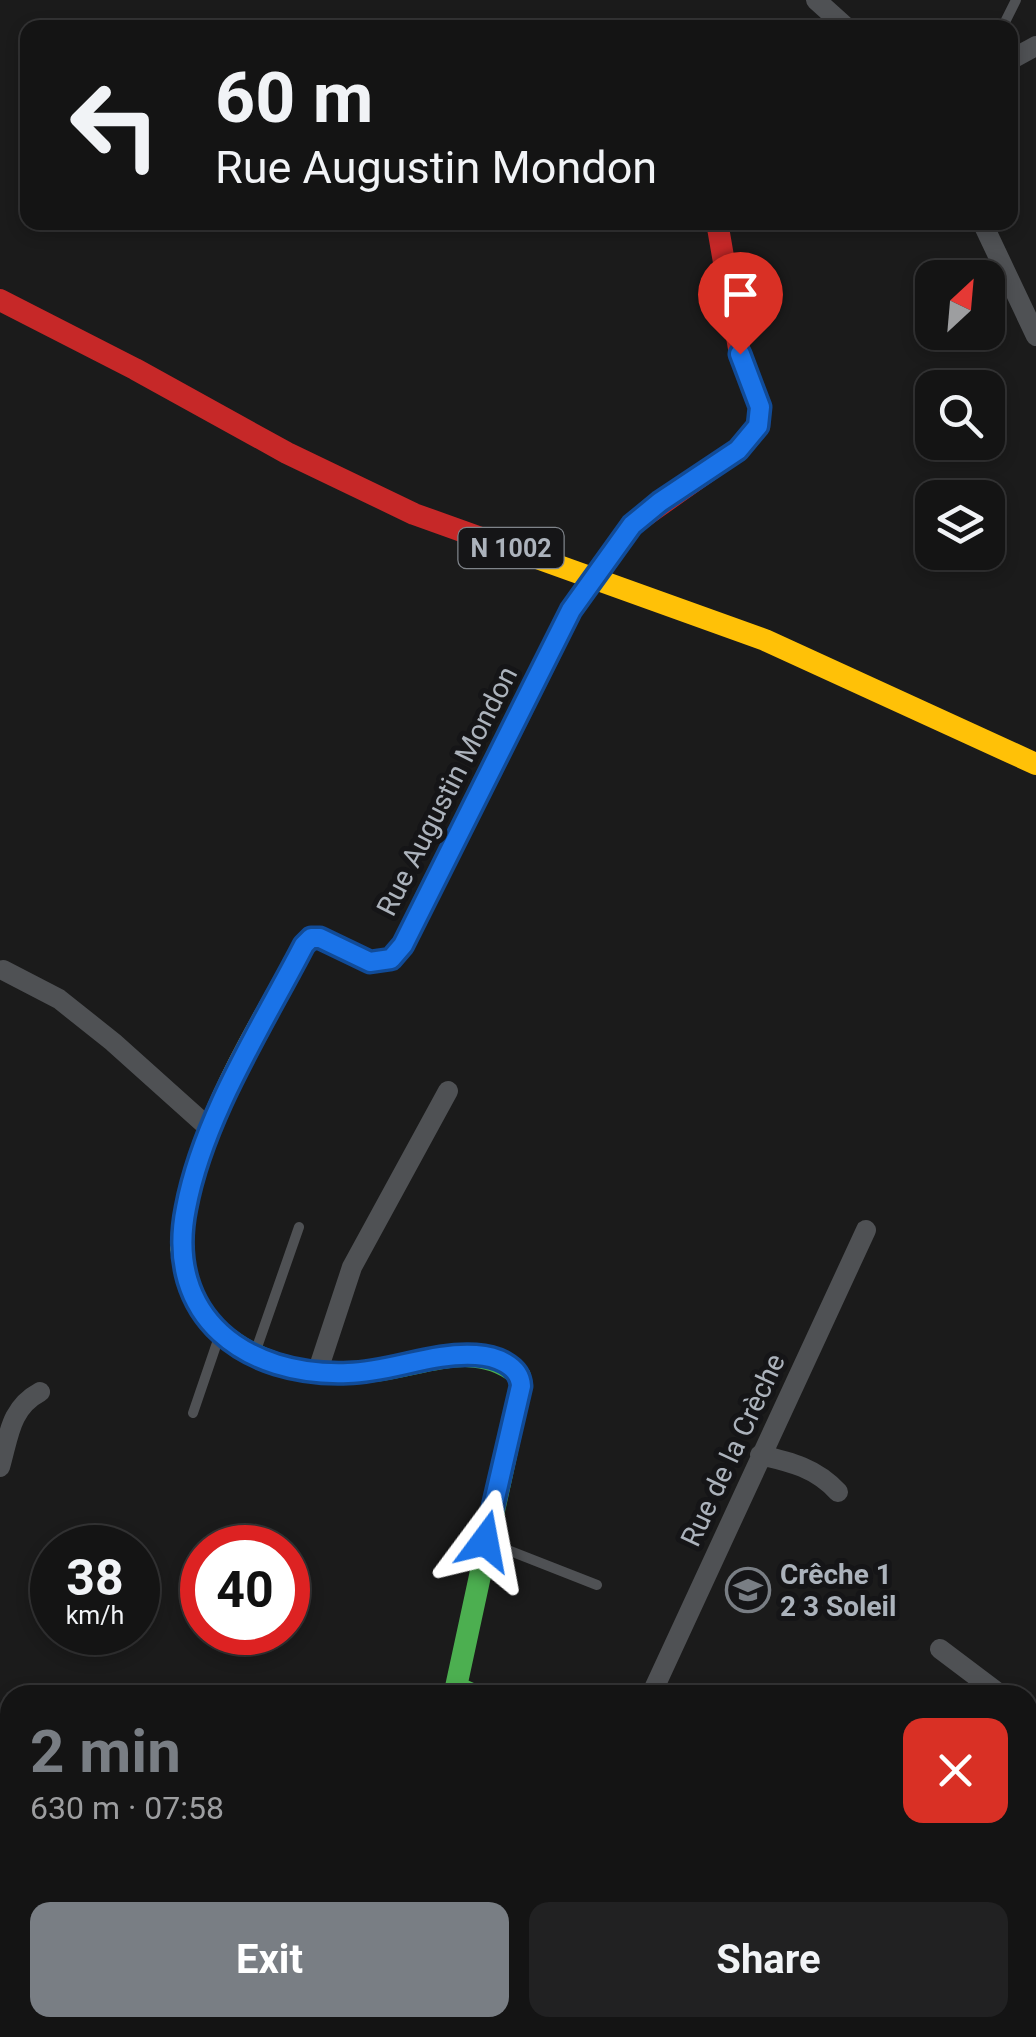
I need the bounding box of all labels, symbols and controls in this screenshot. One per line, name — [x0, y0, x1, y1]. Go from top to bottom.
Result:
text: 60 m — [215, 57, 373, 139]
icon: left — [50, 60, 180, 190]
text: Rue Augustin Mondon — [215, 141, 657, 194]
pin — [698, 252, 783, 355]
north arrow — [915, 260, 1005, 350]
map controls — [915, 260, 1005, 570]
icon: arrive — [713, 267, 768, 322]
button: search — [915, 370, 1005, 460]
button: layers — [915, 480, 1005, 570]
road number: N 1002 — [458, 528, 564, 568]
street label: Rue Augustin Mondon — [370, 661, 524, 921]
street label: Rue de la Crèche — [674, 1349, 792, 1551]
position arrow — [433, 1489, 537, 1593]
speed limit sign: 40 — [180, 1525, 310, 1655]
text: 38 — [66, 1549, 124, 1607]
place label: Crêche 1 2 3 Soleil — [780, 1558, 896, 1623]
school or university icon: Crêche 1 2 3 Soleil — [725, 1567, 771, 1613]
text: km/h — [66, 1601, 124, 1630]
text: 2 min — [30, 1716, 181, 1787]
button: close — [903, 1718, 1008, 1823]
text: 630 m · 07:58 — [30, 1789, 224, 1827]
button: Exit — [30, 1902, 509, 2017]
button: Share — [529, 1902, 1008, 2017]

